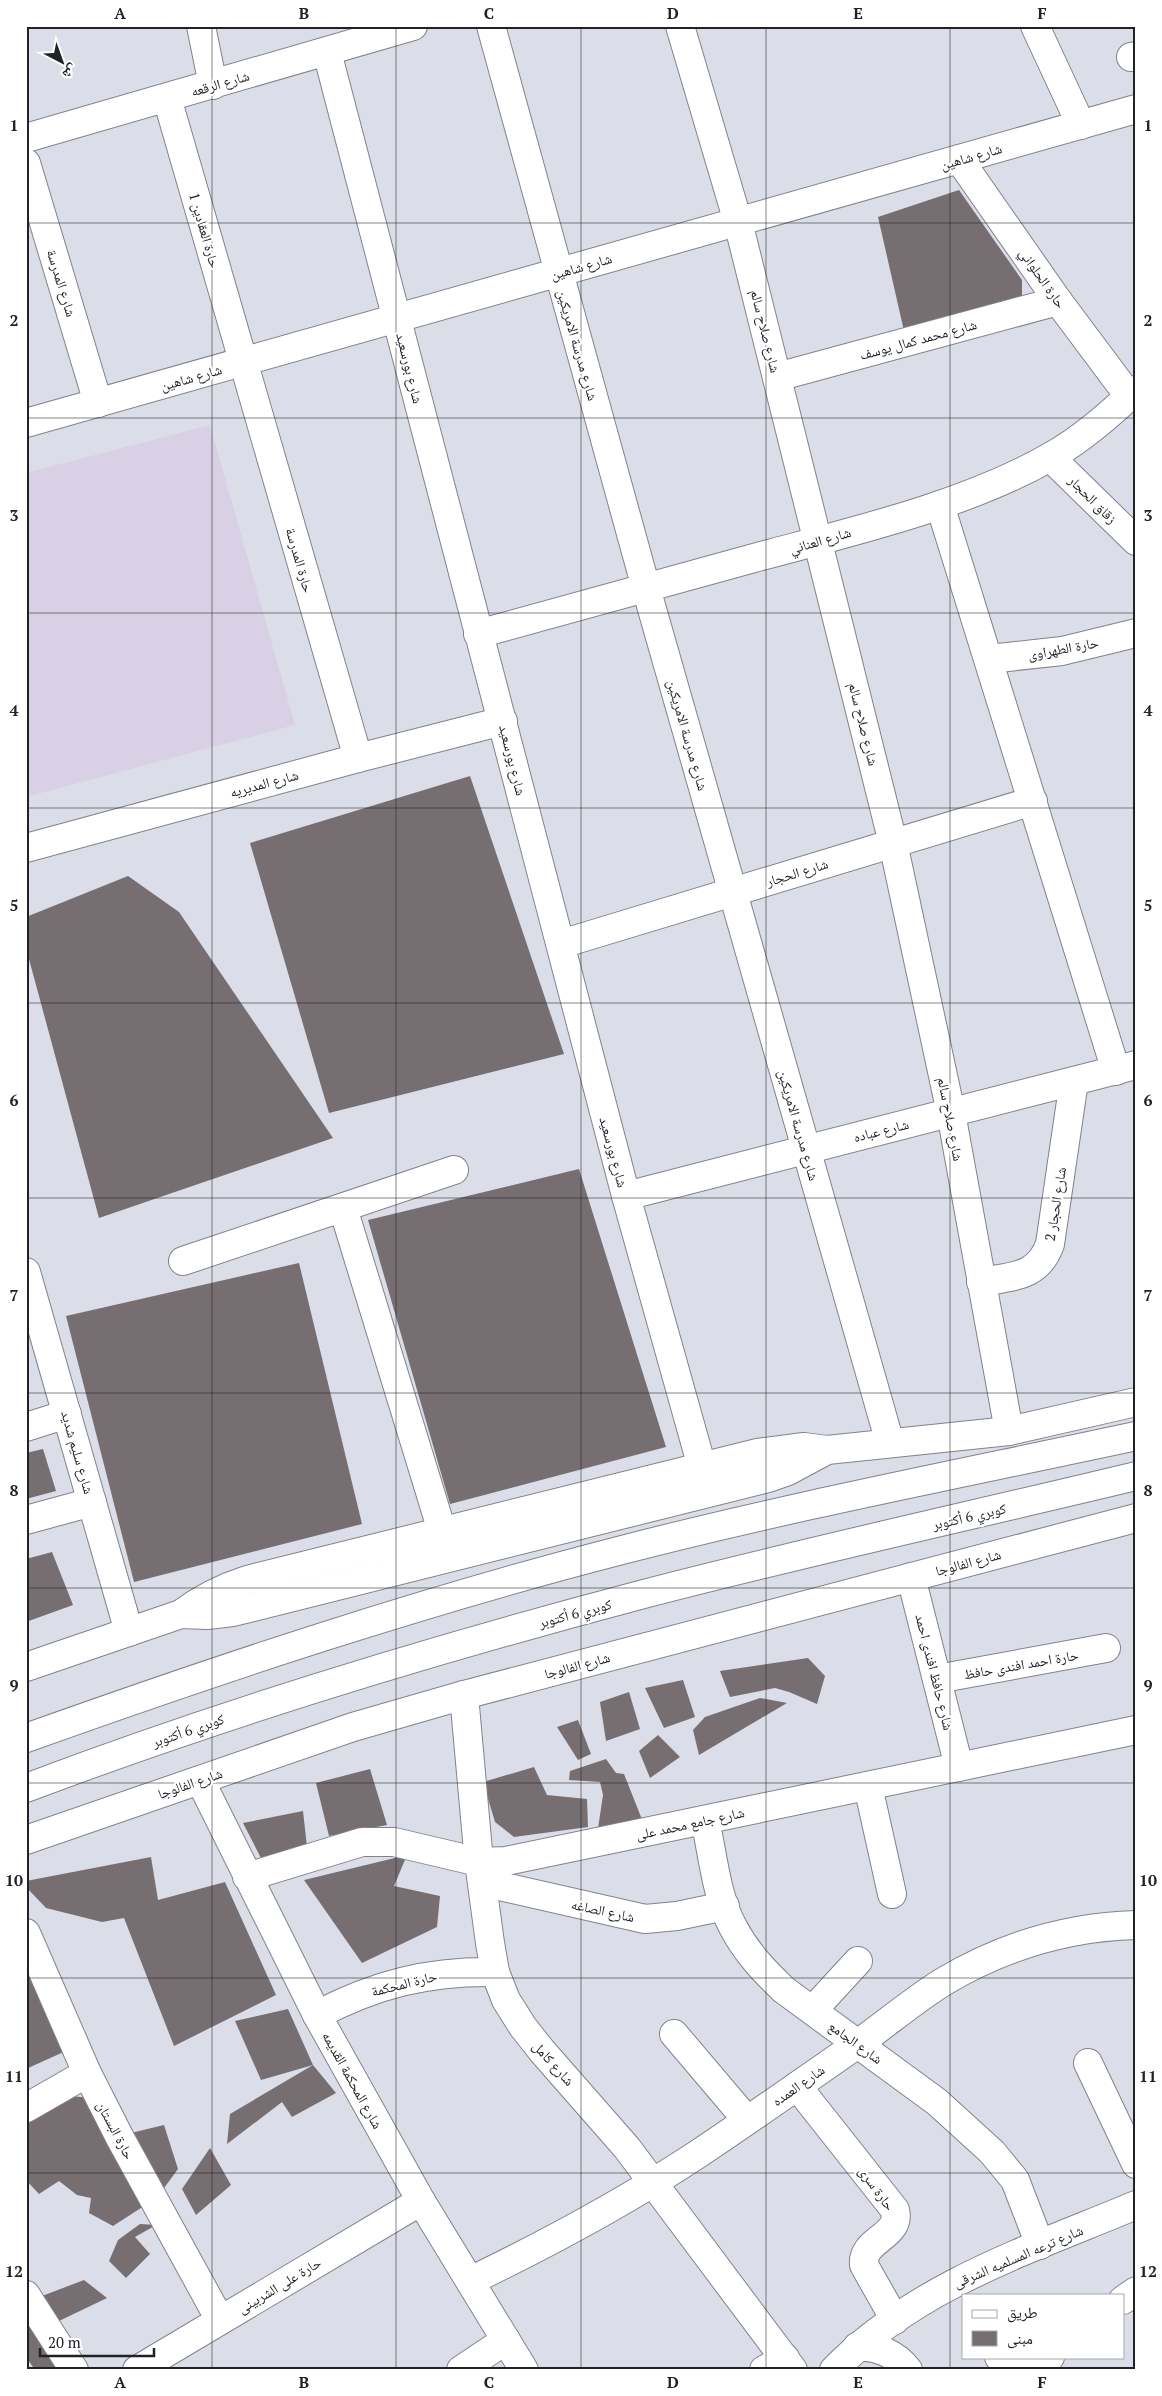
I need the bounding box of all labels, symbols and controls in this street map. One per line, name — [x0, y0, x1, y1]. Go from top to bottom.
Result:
text: A — [114, 2, 126, 24]
text: B — [299, 2, 309, 24]
text: C — [484, 2, 494, 24]
text: D — [667, 2, 679, 24]
text: E — [853, 2, 863, 24]
text: F — [1037, 2, 1047, 24]
north arrow — [38, 38, 88, 88]
text: ش — [59, 60, 83, 84]
street label: شارع الرقعه — [189, 66, 252, 101]
text: 1 — [9, 114, 19, 136]
text: 1 — [1143, 114, 1153, 136]
street label: شارع شاهين — [938, 138, 1004, 175]
street label: حارة العقادين 1 — [185, 190, 225, 270]
street label: حارة الحلواني — [1013, 244, 1071, 313]
street label: شارع المدرسة — [42, 247, 81, 319]
street label: شارع شاهين — [548, 248, 614, 285]
street label: شارع مدرسة الامريكين — [552, 287, 603, 403]
street label: شارع صلاح سالم — [746, 287, 785, 375]
text: 2 — [9, 309, 19, 331]
text: 2 — [1143, 309, 1153, 331]
street label: شارع محمد كمال يوسف — [857, 314, 979, 365]
street label: شارع بورسعيد — [391, 331, 428, 406]
street label: شارع شاهين — [158, 359, 224, 396]
street label: زقاق الحجار — [1064, 470, 1121, 527]
text: 3 — [9, 504, 19, 526]
text: 3 — [1143, 504, 1153, 526]
street label: شارع العناني — [787, 522, 854, 560]
street label: حارة المدرسة — [282, 525, 318, 595]
street label: حارة الطهراوى — [1026, 632, 1100, 664]
street label: شارع مدرسة الامريكين — [662, 677, 713, 793]
street label: شارع صلاح سالم — [844, 680, 883, 768]
text: 4 — [9, 699, 19, 721]
text: 4 — [1143, 699, 1153, 721]
street label: شارع بورسعيد — [494, 723, 531, 798]
street label: شارع المديريه — [228, 765, 301, 802]
street label: شارع الحجار — [763, 854, 831, 892]
text: 5 — [9, 894, 19, 916]
text: 5 — [1143, 894, 1153, 916]
street label: شارع مدرسة الامريكين — [773, 1067, 824, 1183]
street label: شارع صلاح سالم — [933, 1075, 968, 1163]
text: 6 — [9, 1089, 19, 1111]
text: 6 — [1143, 1089, 1153, 1111]
street label: شارع عباده — [851, 1114, 911, 1147]
street label: شارع بورسعيد — [594, 1115, 633, 1190]
street label: شارع الحجار 2 — [1040, 1166, 1071, 1243]
text: 7 — [9, 1284, 19, 1306]
text: 7 — [1143, 1284, 1153, 1306]
street label: شارع سليم شديد — [56, 1408, 99, 1496]
text: 8 — [9, 1479, 19, 1501]
text: 8 — [1143, 1479, 1153, 1501]
street label: كوبري 6 أكتوبر — [929, 1498, 1008, 1536]
street label: شارع الفالوجا — [933, 1544, 1003, 1581]
street label: كوبري 6 أكتوبر — [535, 1594, 615, 1635]
street label: شارع حافظ افندى احمد — [910, 1612, 959, 1732]
street label: حارة احمد افندى حافظ — [962, 1645, 1080, 1683]
street label: شارع الفالوجا — [542, 1647, 612, 1684]
text: 9 — [9, 1674, 19, 1696]
text: 9 — [1143, 1674, 1153, 1696]
street label: كوبري 6 أكتوبر — [148, 1709, 228, 1754]
street label: شارع الفالوجا — [155, 1763, 225, 1804]
street label: شارع جامع محمد على — [634, 1802, 746, 1845]
text: 10 — [5, 1869, 23, 1891]
text: 10 — [1139, 1869, 1157, 1891]
street label: شارع الصاغه — [569, 1894, 636, 1927]
street label: حارة المحكمة — [369, 1966, 439, 2000]
street label: شارع الجامع — [825, 2016, 887, 2069]
street label: شارع المحكمة القديمه — [317, 2028, 388, 2133]
street label: شارع كامل — [528, 2037, 579, 2090]
street label: شارع العمده — [768, 2060, 829, 2111]
text: 11 — [5, 2065, 23, 2087]
text: 11 — [1139, 2065, 1157, 2087]
street label: حارة البستان — [93, 2098, 139, 2163]
street label: حارة سرى — [854, 2162, 900, 2214]
street label: شارع ترعه المسلميه الشرقى — [950, 2220, 1086, 2293]
street label: حارة على الشربينى — [234, 2253, 324, 2317]
text: 12 — [5, 2260, 23, 2282]
text: 12 — [1139, 2260, 1157, 2282]
legend — [962, 2294, 1124, 2358]
text: طريق — [1007, 2302, 1038, 2323]
scale bar — [40, 2326, 154, 2358]
text: مبنى — [1007, 2328, 1033, 2349]
text: 20 m — [48, 2332, 81, 2352]
text: A — [114, 2371, 126, 2393]
text: B — [299, 2371, 309, 2393]
text: C — [484, 2371, 494, 2393]
text: D — [667, 2371, 679, 2393]
text: E — [853, 2371, 863, 2393]
text: F — [1037, 2371, 1047, 2393]

